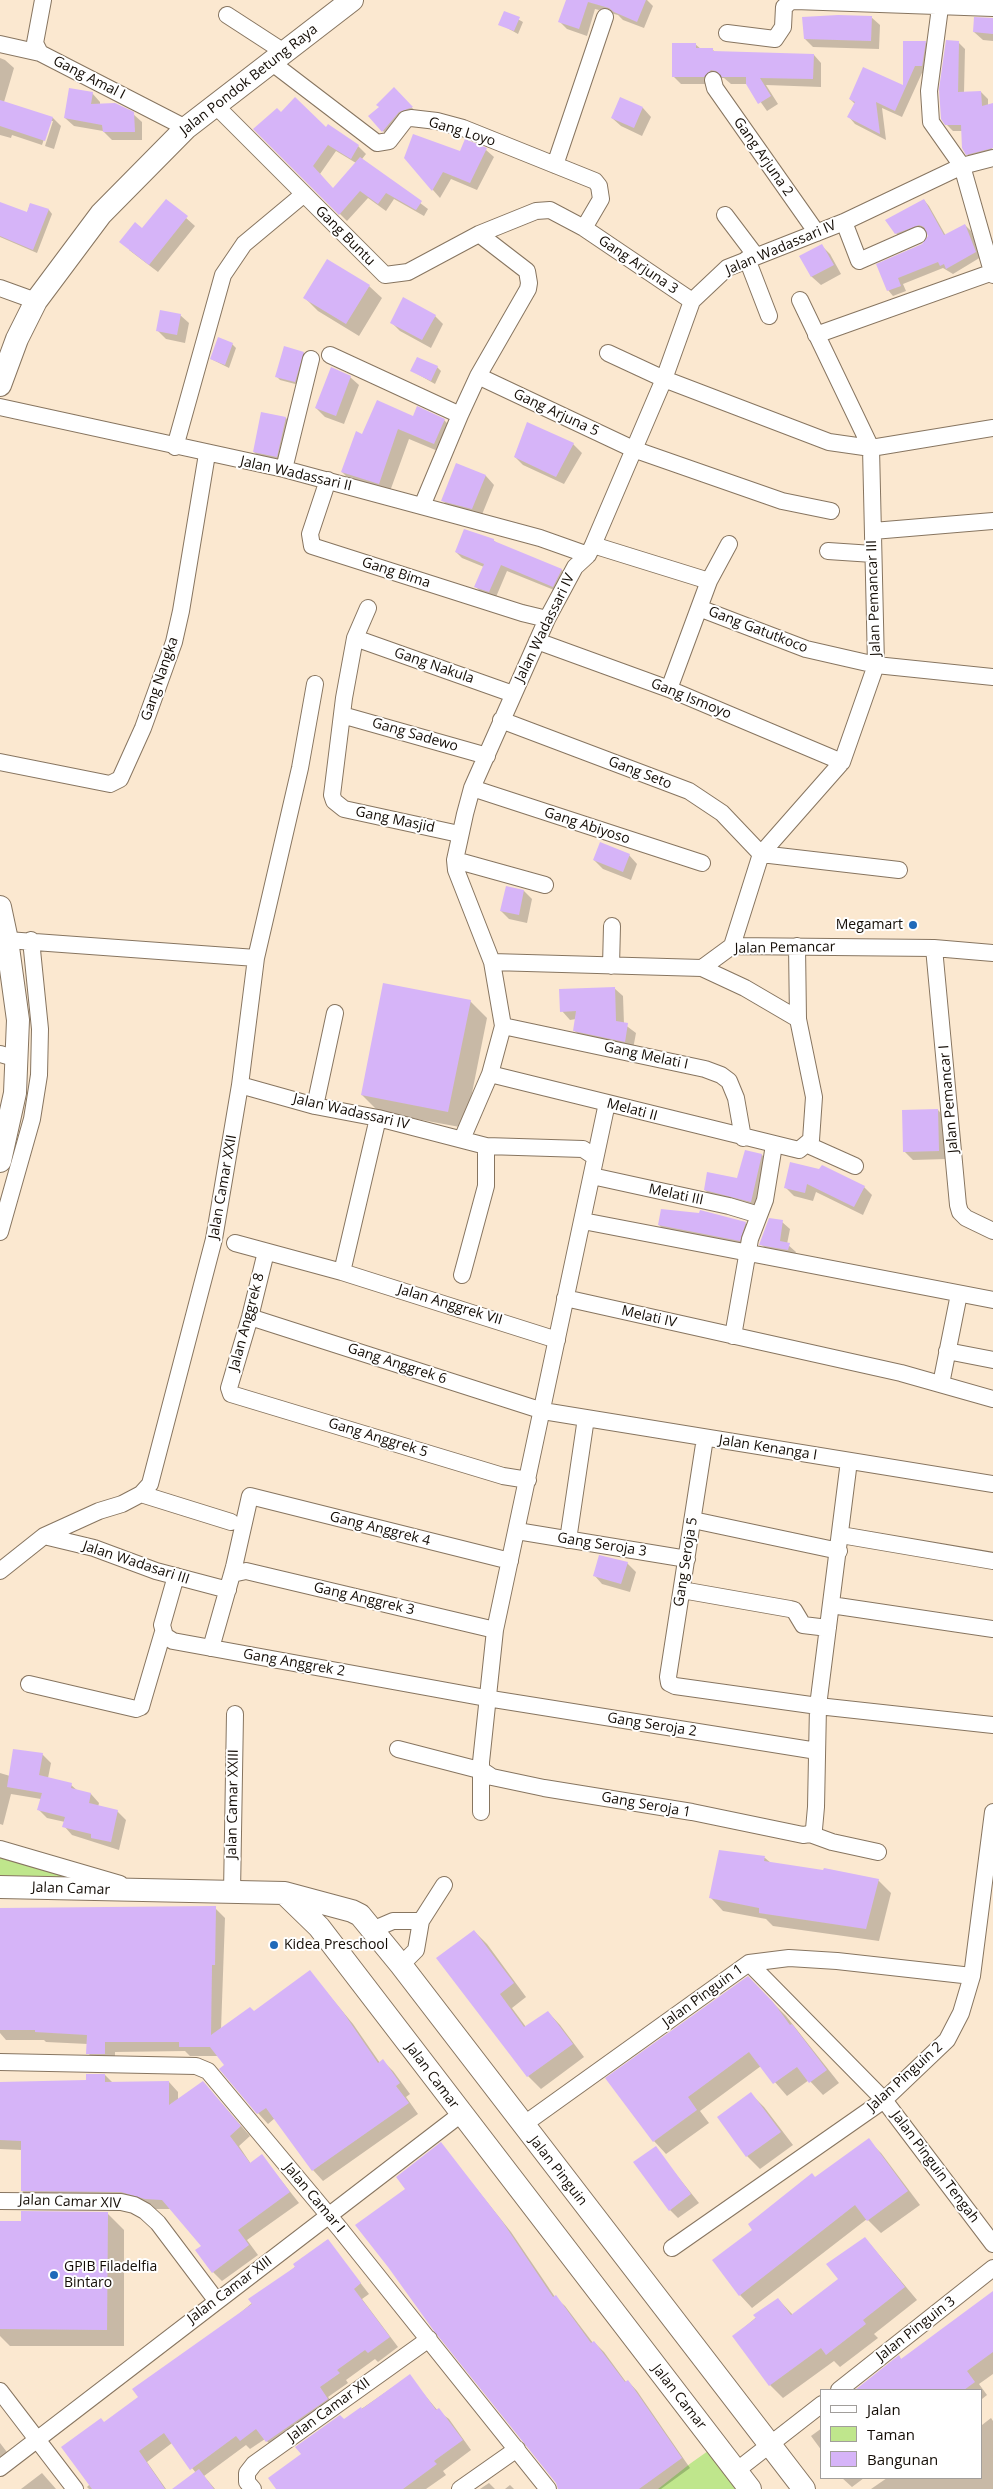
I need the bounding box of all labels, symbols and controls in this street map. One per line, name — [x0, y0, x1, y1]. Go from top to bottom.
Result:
street label: Jalan Pondok Betung Raya — [177, 21, 321, 139]
street label: Gang Amal I — [50, 53, 128, 103]
street label: Gang Loyo — [427, 114, 497, 150]
street label: Gang Arjuna 2 — [730, 114, 796, 200]
street label: Gang Buntu — [312, 203, 378, 269]
street label: Jalan Wadassari IV — [723, 217, 839, 279]
street label: Gang Arjuna 3 — [595, 232, 681, 298]
street label: Gang Arjuna 5 — [511, 386, 601, 440]
street label: Jalan Wadassari II — [239, 453, 353, 495]
street label: Jalan Pemancar III — [864, 540, 884, 656]
street label: Gang Bima — [360, 554, 432, 592]
street label: Jalan Wadassari IV — [511, 571, 579, 685]
street label: Gang Gatutkoco — [706, 603, 810, 657]
street label: Gang Nangka — [138, 635, 182, 723]
street label: Gang Nakula — [392, 644, 476, 688]
street label: Gang Ismoyo — [648, 675, 734, 723]
street label: Gang Sadewo — [370, 715, 460, 755]
street label: Gang Seto — [606, 753, 674, 793]
street label: Gang Masjid — [354, 803, 436, 837]
street label: Gang Abiyoso — [542, 804, 632, 848]
place label: Megamart — [836, 917, 903, 933]
marker: Megamart — [907, 919, 919, 931]
street label: Jalan Pemancar — [734, 939, 836, 957]
street label: Gang Melati I — [602, 1039, 690, 1073]
street label: Jalan Pemancar I — [936, 1044, 962, 1154]
street label: Jalan Wadassari IV — [291, 1090, 411, 1134]
street label: Melati II — [605, 1095, 659, 1125]
street label: Jalan Camar XXII — [206, 1133, 240, 1241]
street label: Melati III — [647, 1181, 705, 1209]
street label: Jalan Anggrek 8 — [226, 1271, 268, 1373]
street label: Jalan Anggrek VII — [396, 1281, 504, 1329]
street label: Melati IV — [620, 1302, 678, 1332]
street label: Gang Anggrek 6 — [345, 1340, 449, 1388]
street label: Gang Anggrek 5 — [326, 1415, 430, 1461]
street label: Jalan Kenanga I — [718, 1432, 818, 1464]
street label: Gang Anggrek 4 — [328, 1508, 432, 1550]
street label: Gang Seroja 5 — [671, 1516, 701, 1608]
street label: Gang Seroja 3 — [556, 1530, 648, 1560]
street label: Jalan Wadasari III — [81, 1538, 191, 1588]
street label: Gang Anggrek 3 — [312, 1579, 416, 1619]
street label: Gang Anggrek 2 — [242, 1646, 346, 1680]
street label: Gang Seroja 2 — [606, 1710, 698, 1740]
street label: Jalan Camar XXIII — [224, 1749, 242, 1859]
street label: Gang Seroja 1 — [600, 1789, 692, 1821]
street label: Jalan Camar — [32, 1879, 110, 1899]
place label: Kidea Preschool — [284, 1937, 388, 1953]
marker: Kidea Preschool — [268, 1939, 280, 1951]
street label: Jalan Pinguin 1 — [659, 1961, 747, 2031]
street label: Jalan Pinguin 2 — [864, 2039, 946, 2115]
street label: Jalan Camar — [402, 2040, 462, 2112]
street label: Jalan Pinguin Tengah — [887, 2108, 983, 2226]
street label: Jalan Pinguin — [526, 2133, 590, 2209]
street label: Jalan Camar I — [280, 2160, 348, 2236]
street label: Jalan Camar XIV — [19, 2192, 121, 2212]
street label: Jalan Camar XIII — [184, 2253, 276, 2327]
place label: GPIB Filadelfia Bintaro — [64, 2259, 157, 2292]
marker: GPIB Filadelfia Bintaro — [48, 2269, 60, 2281]
street label: Jalan Pinguin 3 — [873, 2293, 959, 2365]
street label: Jalan Camar — [648, 2361, 710, 2433]
street label: Jalan Camar XII — [285, 2374, 373, 2446]
legend — [820, 2389, 983, 2479]
text: Jalan — [867, 2399, 901, 2419]
text: Taman — [867, 2424, 915, 2444]
text: Bangunan — [867, 2449, 938, 2469]

